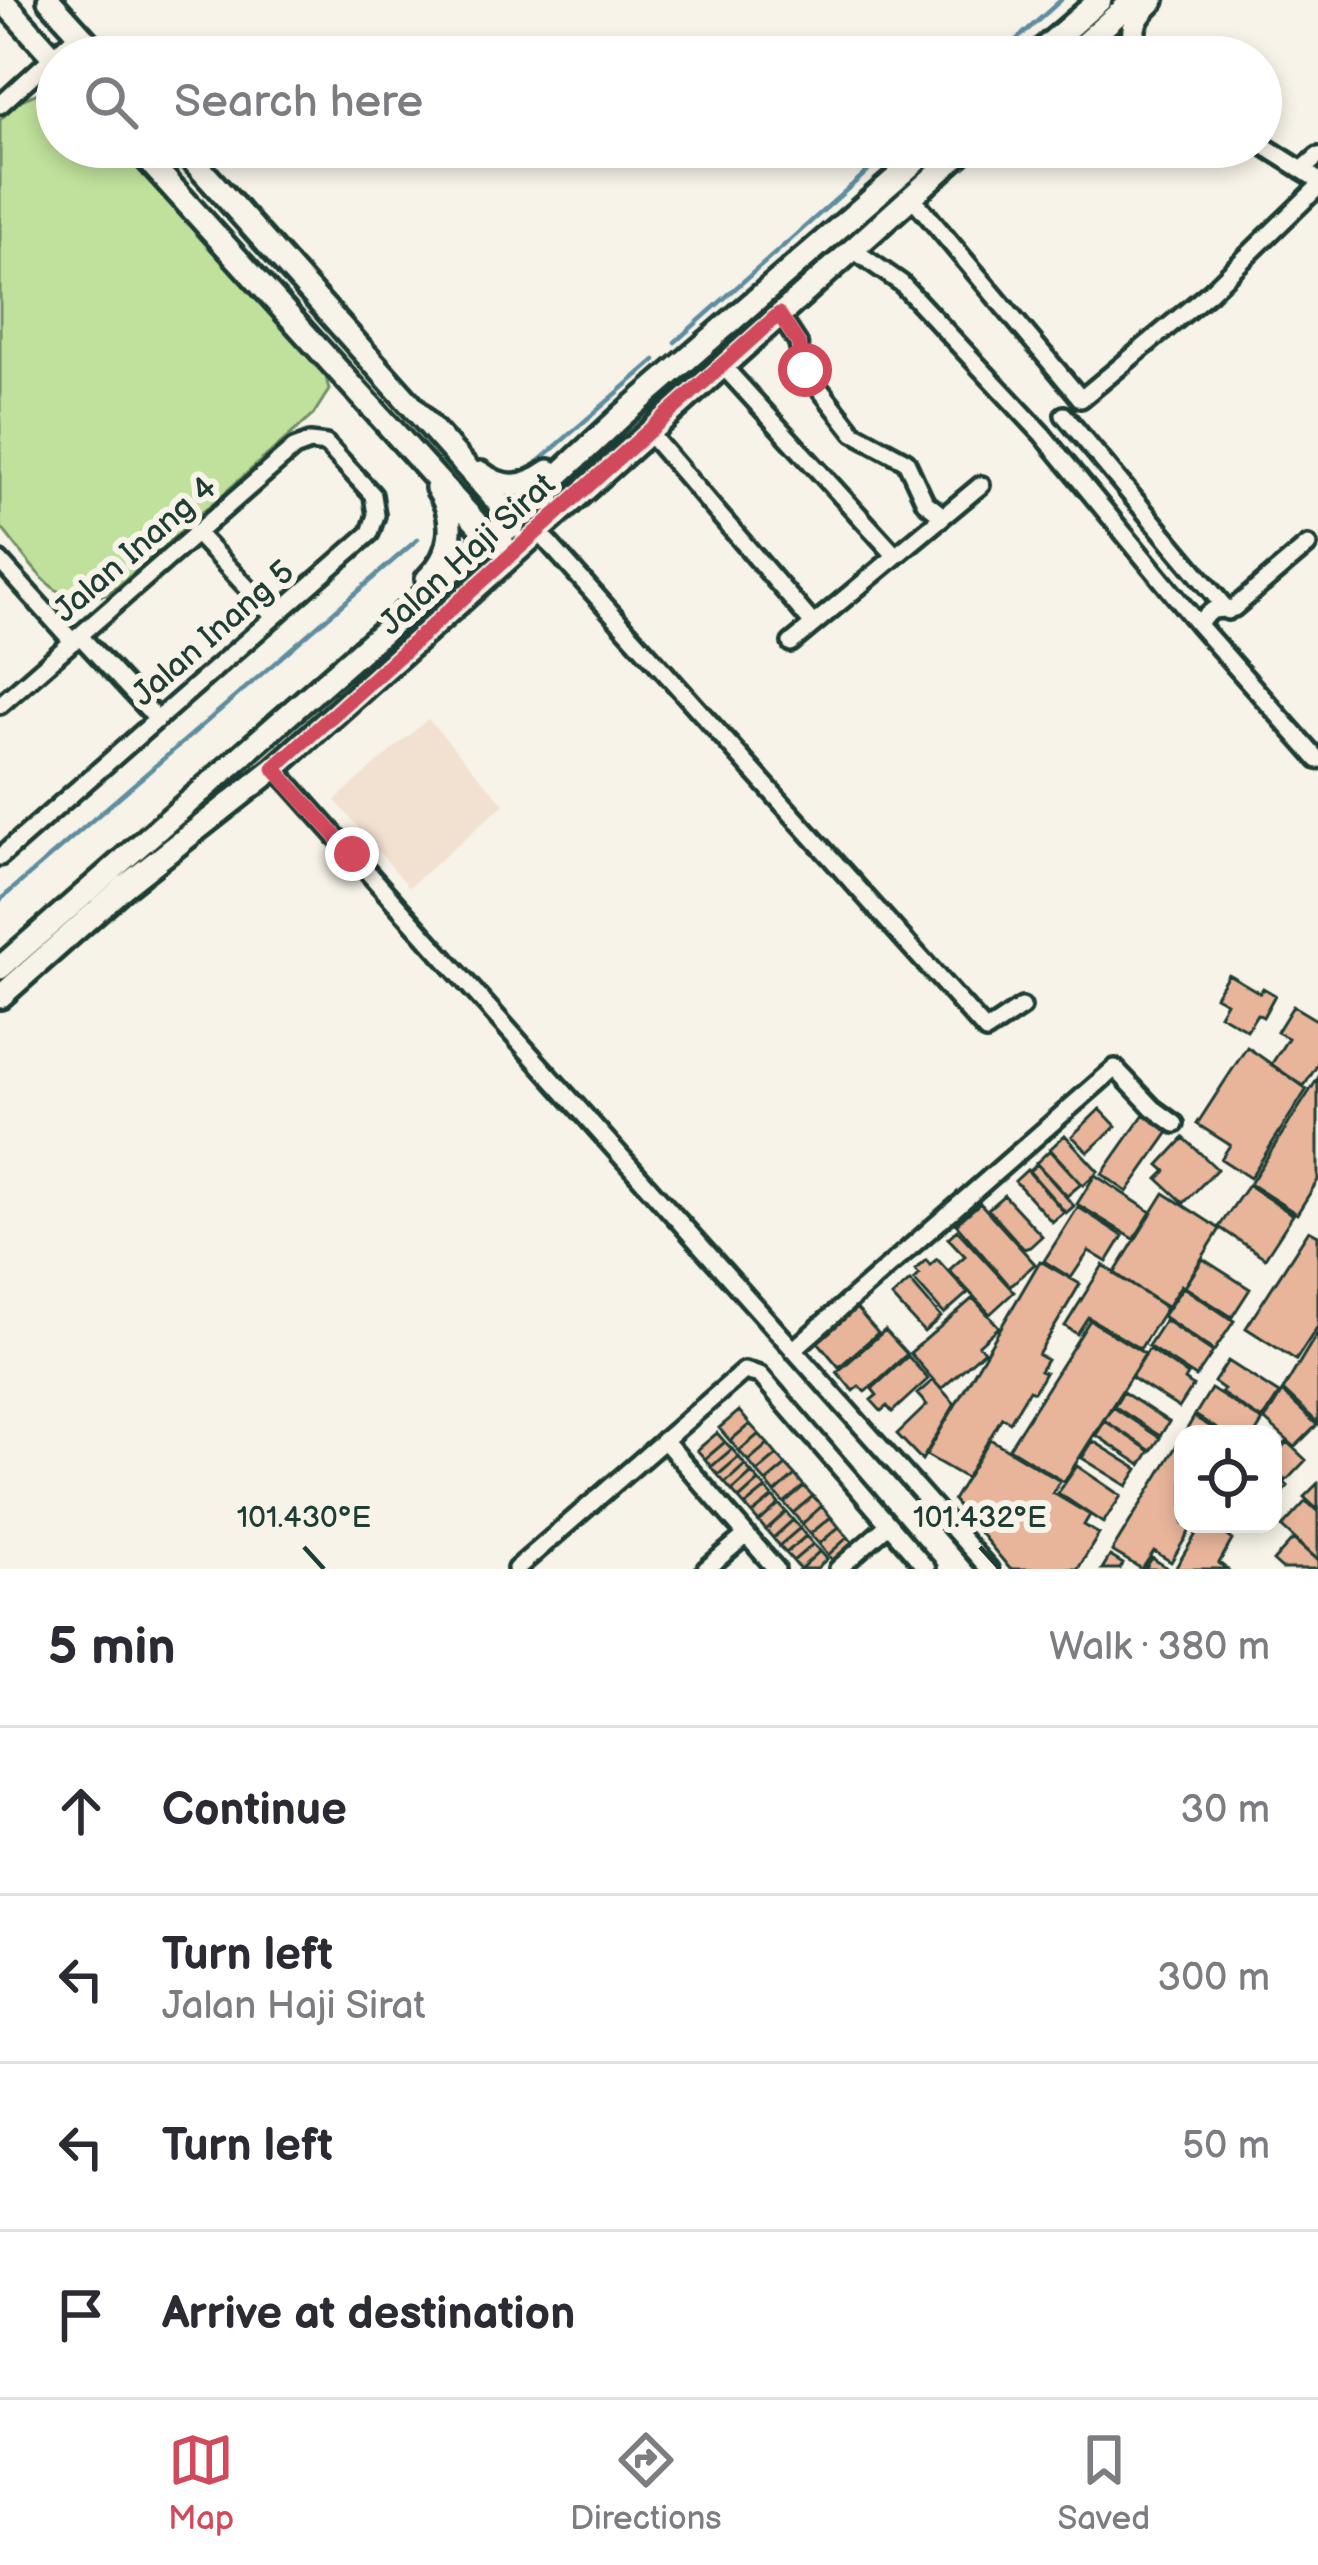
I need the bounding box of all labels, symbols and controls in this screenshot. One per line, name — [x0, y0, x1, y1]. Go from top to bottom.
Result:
search box — [36, 36, 1282, 168]
icon: search — [78, 69, 144, 135]
text: Search here — [174, 75, 423, 130]
route start — [778, 343, 832, 397]
street label: Jalan Haji Sirat — [371, 465, 564, 644]
street label: Jalan Inang 4 — [46, 468, 225, 631]
street label: Jalan Inang 5 — [124, 552, 302, 715]
route end — [325, 827, 379, 881]
map controls — [1174, 1425, 1282, 1533]
button: locate — [1174, 1425, 1282, 1533]
text: 101.430°E — [237, 1500, 371, 1536]
text: 101.432°E — [913, 1500, 1047, 1536]
text: 5 min — [48, 1617, 176, 1678]
text: Walk · 380 m — [1049, 1624, 1270, 1671]
icon: ahead — [48, 1778, 114, 1844]
text: Continue — [162, 1783, 347, 1838]
text: 30 m — [1180, 1787, 1270, 1834]
text: Turn left — [162, 1928, 333, 1983]
icon: left — [48, 1946, 114, 2012]
text: 300 m — [1157, 1955, 1270, 2002]
text: Jalan Haji Sirat — [162, 1983, 425, 2030]
icon: left — [48, 2114, 114, 2180]
text: Turn left — [162, 2119, 333, 2174]
text: 50 m — [1182, 2123, 1270, 2170]
icon: arrive — [48, 2282, 114, 2348]
text: Arrive at destination — [162, 2287, 575, 2342]
tab: Map — [168, 2427, 234, 2539]
tab: Directions — [570, 2427, 722, 2539]
tab: Saved — [1057, 2427, 1150, 2539]

